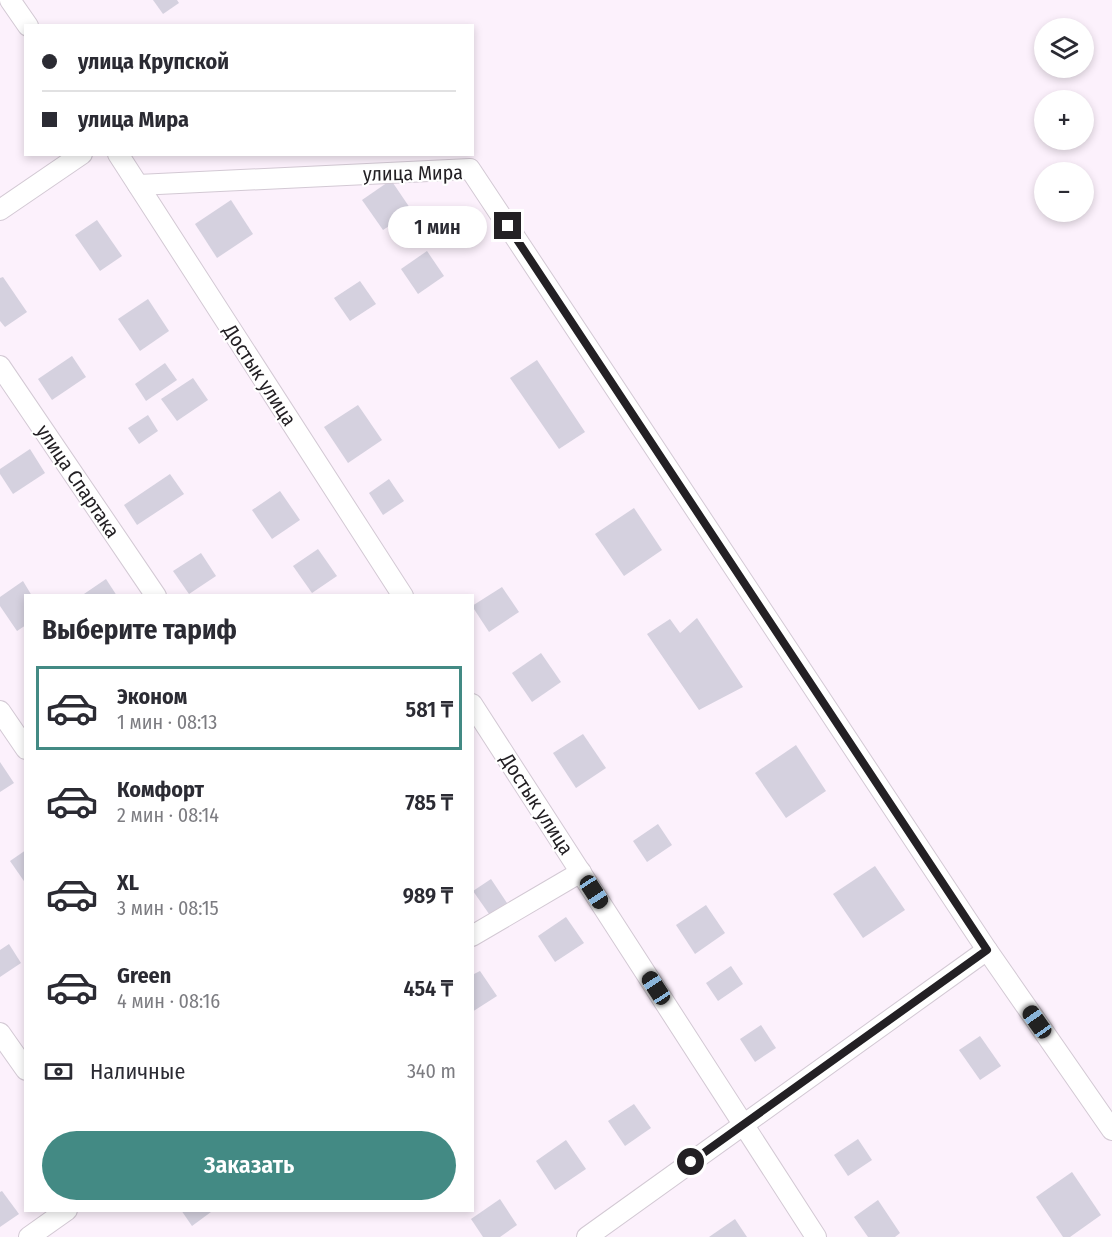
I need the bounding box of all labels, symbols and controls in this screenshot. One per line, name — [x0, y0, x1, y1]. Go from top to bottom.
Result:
map controls — [1034, 18, 1094, 222]
button: layers — [1034, 18, 1094, 78]
text: улица Крупской — [78, 48, 229, 75]
button: + — [1034, 90, 1094, 150]
text: улица Мира — [78, 106, 189, 133]
street label: улица Мира — [363, 160, 463, 186]
button: − — [1034, 162, 1094, 222]
callout: 1 мин — [388, 205, 487, 247]
route end — [494, 212, 521, 239]
text: 1 мин — [414, 215, 461, 239]
street label: Достык улица — [218, 319, 302, 430]
street label: улица Спартака — [31, 420, 125, 542]
text: Выберите тариф — [42, 614, 237, 646]
icon: car — [45, 681, 99, 735]
text: Эконом — [117, 683, 187, 710]
text: 581 ₸ — [406, 696, 453, 723]
text: 1 мин · 08:13 — [117, 710, 217, 734]
street label: Достык улица — [495, 748, 579, 859]
icon: car — [45, 774, 99, 828]
text: Комфорт — [117, 776, 204, 803]
text: 785 ₸ — [405, 789, 453, 816]
text: 2 мин · 08:14 — [117, 803, 219, 827]
icon: car — [45, 867, 99, 921]
text: XL — [117, 869, 139, 896]
car — [577, 872, 611, 912]
text: 989 ₸ — [403, 882, 453, 909]
text: 3 мин · 08:15 — [117, 896, 219, 920]
icon: car — [45, 960, 99, 1014]
text: Green — [117, 962, 171, 989]
car — [639, 968, 673, 1008]
text: 454 ₸ — [404, 975, 453, 1002]
text: 4 мин · 08:16 — [117, 989, 220, 1013]
car — [1019, 1002, 1055, 1042]
icon: cash — [42, 1055, 75, 1088]
text: Наличные — [90, 1058, 185, 1085]
text: 340 m — [407, 1059, 456, 1083]
button: Заказать — [42, 1131, 456, 1200]
route start — [677, 1148, 704, 1175]

